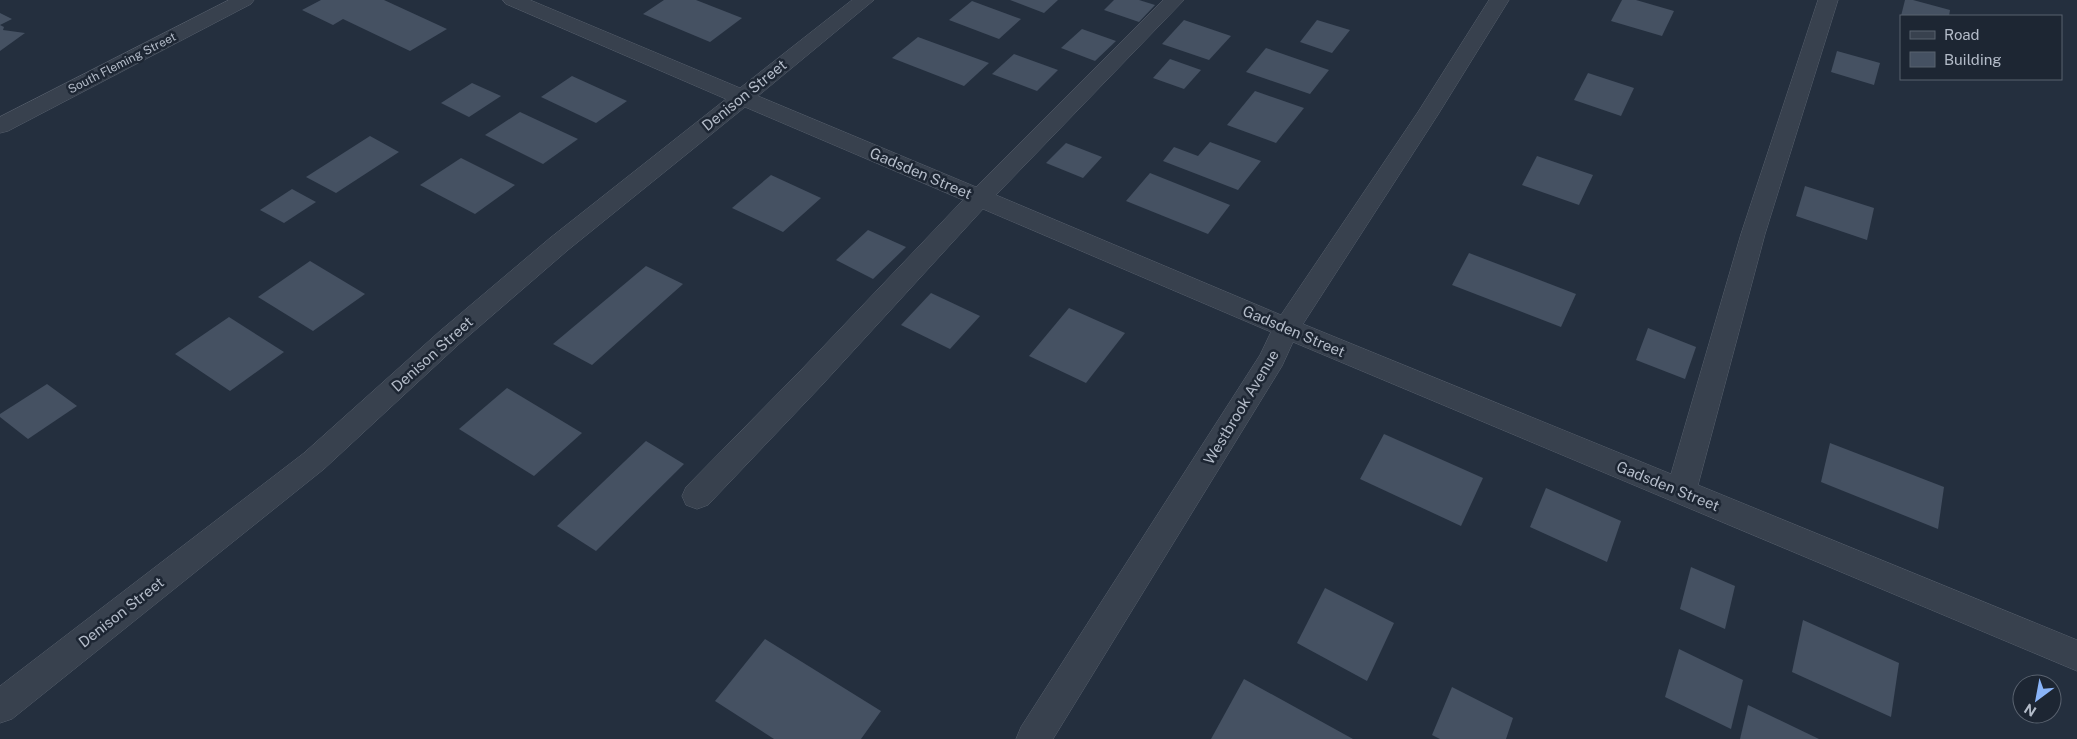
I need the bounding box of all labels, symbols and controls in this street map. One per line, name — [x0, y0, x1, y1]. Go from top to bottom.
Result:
legend — [1900, 15, 2062, 80]
text: Road — [1944, 26, 1980, 43]
street label: South Fleming Street — [66, 30, 179, 96]
text: Building — [1944, 51, 2002, 68]
street label: Denison Street — [698, 56, 790, 134]
street label: Gadsden Street — [867, 144, 975, 202]
street label: Gadsden Street — [1240, 302, 1348, 360]
street label: Denison Street — [388, 313, 476, 395]
street label: Westbrook Avenue — [1200, 347, 1282, 467]
street label: Gadsden Street — [1614, 458, 1722, 514]
street label: Denison Street — [75, 573, 167, 651]
north arrow — [2012, 674, 2062, 724]
text: N — [2021, 700, 2039, 720]

